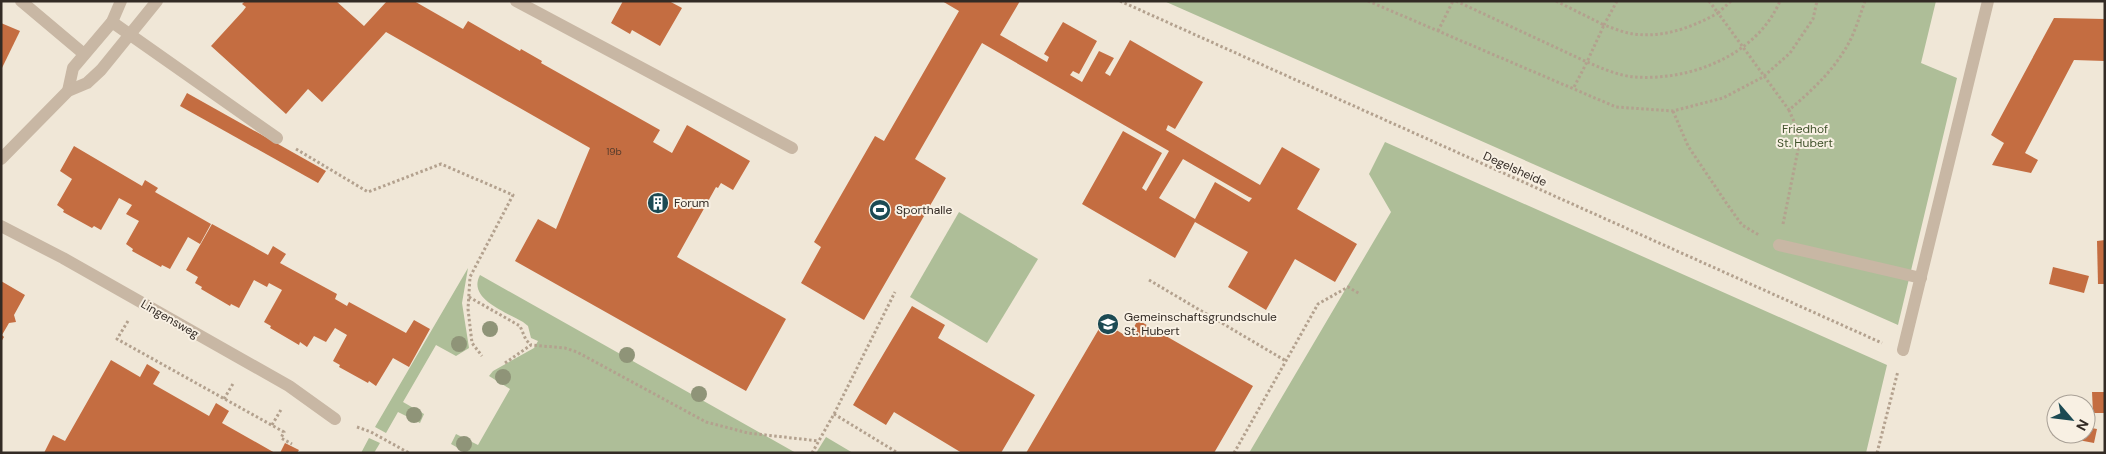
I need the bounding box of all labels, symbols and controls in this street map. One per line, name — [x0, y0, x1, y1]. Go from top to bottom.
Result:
park label: Friedhof St. Hubert — [1777, 121, 1833, 151]
house number: 19b — [606, 145, 622, 158]
street label: Degelsheide — [1481, 148, 1549, 190]
building icon: Forum — [646, 191, 670, 215]
place label: Forum — [674, 195, 709, 211]
sports icon: Sporthalle — [868, 198, 892, 222]
place label: Sporthalle — [896, 202, 953, 218]
street label: Lingensweg — [138, 296, 202, 342]
place label: Gemeinschaftsgrundschule St. Hubert — [1124, 309, 1277, 339]
school or university icon: Gemeinschaftsgrundschule St. Hubert — [1096, 312, 1120, 336]
north arrow — [2046, 394, 2096, 444]
text: N — [2072, 416, 2093, 434]

